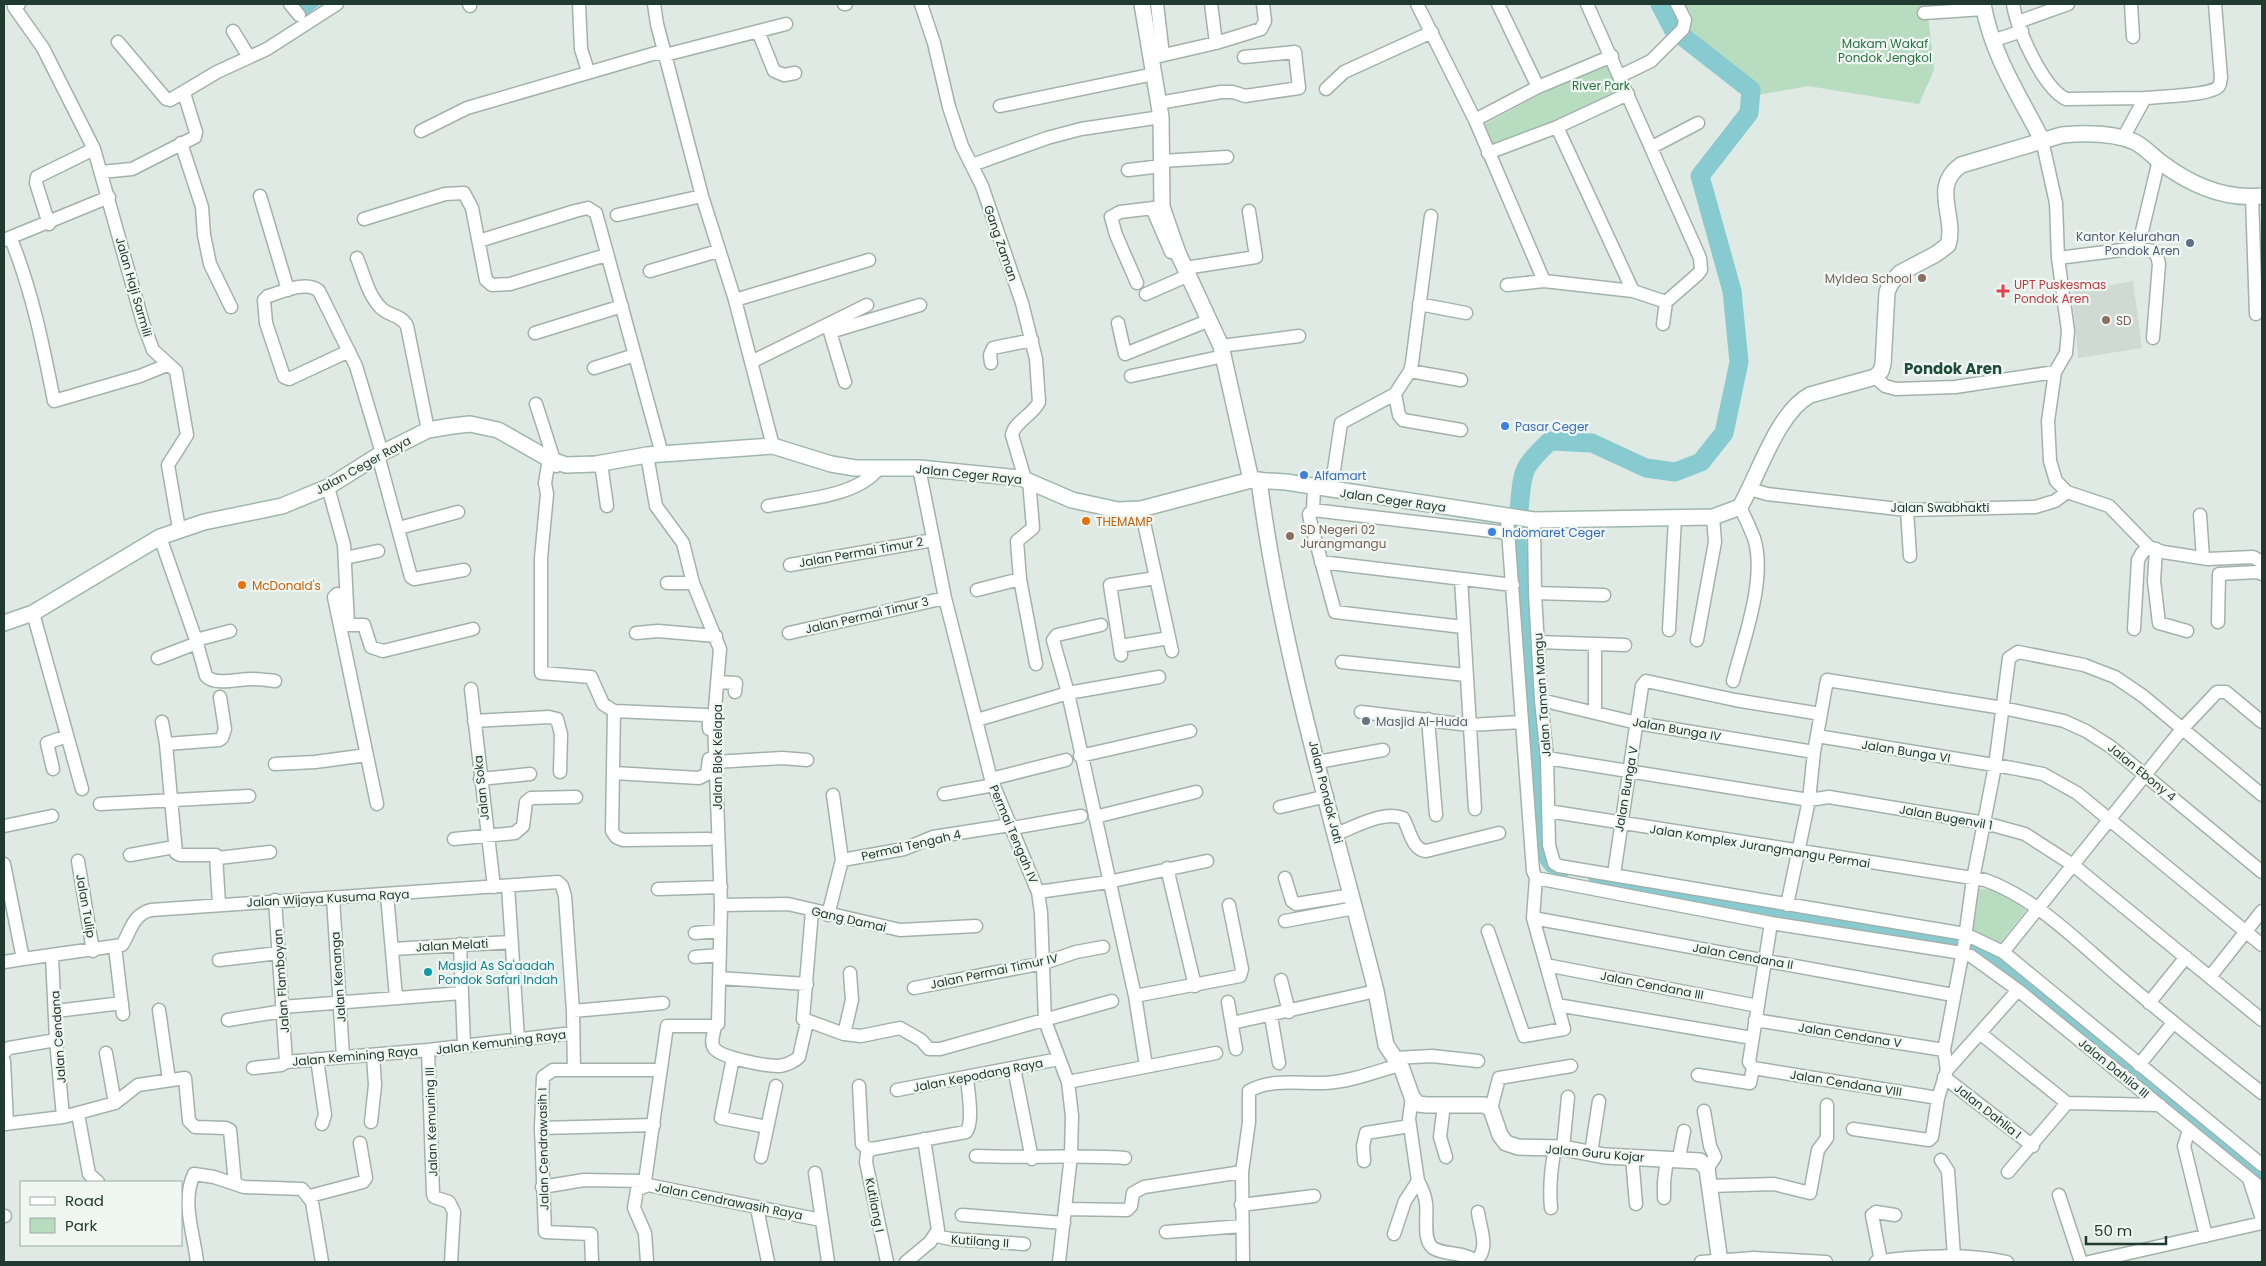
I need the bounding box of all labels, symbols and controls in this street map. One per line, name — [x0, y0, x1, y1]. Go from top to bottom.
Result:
park label: Makam Wakaf Pondok Jengkol — [1838, 35, 1932, 66]
park label: River Park — [1572, 77, 1631, 94]
street label: Gang Zaman — [980, 203, 1022, 283]
place label: Kantor Kelurahan Pondok Aren — [2076, 228, 2180, 259]
street label: Jalan Haji Sarmili — [112, 235, 156, 339]
marker: Kantor Kelurahan Pondok Aren — [2184, 237, 2196, 249]
place label: MyIdea School — [1825, 270, 1912, 287]
marker: MyIdea School — [1916, 272, 1928, 284]
place label: UPT Puskesmas Pondok Aren — [2014, 276, 2106, 307]
marker: UPT Puskesmas Pondok Aren — [1996, 284, 2010, 298]
place label: SD — [2116, 312, 2132, 329]
marker: SD — [2100, 314, 2112, 326]
district label: Pondok Aren — [1904, 358, 2002, 379]
place label: Pasar Ceger — [1515, 418, 1589, 435]
marker: Pasar Ceger — [1499, 420, 1511, 432]
street label: Jalan Ceger Raya — [312, 432, 414, 498]
street label: Jalan Ceger Raya — [915, 460, 1023, 488]
place label: Alfamart — [1314, 467, 1366, 484]
marker: Alfamart — [1298, 469, 1310, 481]
street label: Jalan Ceger Raya — [1339, 484, 1447, 516]
street label: Jalan Swabhakti — [1891, 499, 1989, 516]
place label: THEMAMP — [1096, 513, 1153, 530]
marker: THEMAMP — [1080, 515, 1092, 527]
place label: SD Negeri 02 Jurangmangu — [1300, 521, 1386, 552]
place label: Indomaret Ceger — [1502, 524, 1606, 541]
marker: Indomaret Ceger — [1486, 526, 1498, 538]
marker: SD Negeri 02 Jurangmangu — [1284, 530, 1296, 542]
street label: Jalan Permai Timur 2 — [797, 533, 925, 571]
place label: McDonald's — [252, 577, 321, 594]
marker: McDonald's — [236, 579, 248, 591]
street label: Jalan Permai Timur 3 — [804, 593, 930, 637]
street label: Jalan Taman Mangu — [1529, 632, 1555, 758]
street label: Jalan Blok Kelapa — [709, 704, 726, 810]
place label: Masjid Al-Huda — [1376, 713, 1468, 730]
street label: Jalan Bunga IV — [1631, 713, 1723, 745]
marker: Masjid Al-Huda — [1360, 715, 1372, 727]
street label: Jalan Bunga VI — [1860, 736, 1952, 766]
street label: Jalan Pondok Jati — [1305, 739, 1347, 845]
street label: Jalan Ebony 4 — [2104, 739, 2180, 805]
street label: Jalan Bunga V — [1610, 745, 1642, 833]
street label: Jalan Soka — [469, 755, 493, 821]
street label: Permai Tengah IV — [986, 782, 1042, 886]
street label: Jalan Bugenvil 1 — [1898, 800, 1994, 834]
street label: Jalan Komplex Jurangmangu Permai — [1649, 820, 1871, 872]
street label: Permai Tengah 4 — [860, 825, 963, 865]
street label: Jalan Tulip — [72, 873, 100, 939]
street label: Jalan Wijaya Kusuma Raya — [246, 885, 410, 911]
street label: Gang Damai — [810, 902, 888, 936]
street label: Jalan Flamboyan — [269, 928, 293, 1034]
street label: Jalan Kenanga — [326, 931, 350, 1023]
street label: Jalan Melati — [415, 935, 489, 955]
street label: Jalan Cendana II — [1691, 939, 1795, 973]
street label: Jalan Permai Timur IV — [929, 949, 1059, 993]
place label: Masjid As Sa'aadah Pondok Safari Indah — [438, 957, 558, 988]
marker: Masjid As Sa'aadah Pondok Safari Indah — [422, 966, 434, 978]
street label: Jalan Cendana III — [1599, 967, 1705, 1003]
street label: Jalan Cendana — [46, 990, 70, 1084]
street label: Jalan Cendana V — [1797, 1018, 1903, 1052]
street label: Jalan Kemuning Raya — [435, 1026, 567, 1058]
street label: Jalan Dahlia III — [2075, 1034, 2153, 1102]
street label: Jalan Kemining Raya — [291, 1042, 419, 1070]
street label: Jalan Kepodang Raya — [911, 1054, 1045, 1096]
street label: Jalan Cendana VIII — [1789, 1066, 1903, 1100]
street label: Jalan Kemuning III — [421, 1067, 441, 1177]
street label: Jalan Dahlia I — [1951, 1079, 2025, 1143]
street label: Jalan Cendrawasih I — [533, 1088, 553, 1210]
street label: Jalan Guru Kojar — [1545, 1140, 1646, 1166]
street label: Kutilang I — [861, 1176, 889, 1234]
street label: Jalan Cendrawasih Raya — [654, 1178, 804, 1224]
legend — [20, 1181, 182, 1246]
text: Road — [65, 1190, 104, 1211]
scale bar — [2086, 1214, 2166, 1246]
text: Park — [65, 1215, 97, 1236]
text: 50 m — [2094, 1220, 2132, 1241]
street label: Kutilang II — [950, 1230, 1010, 1252]

